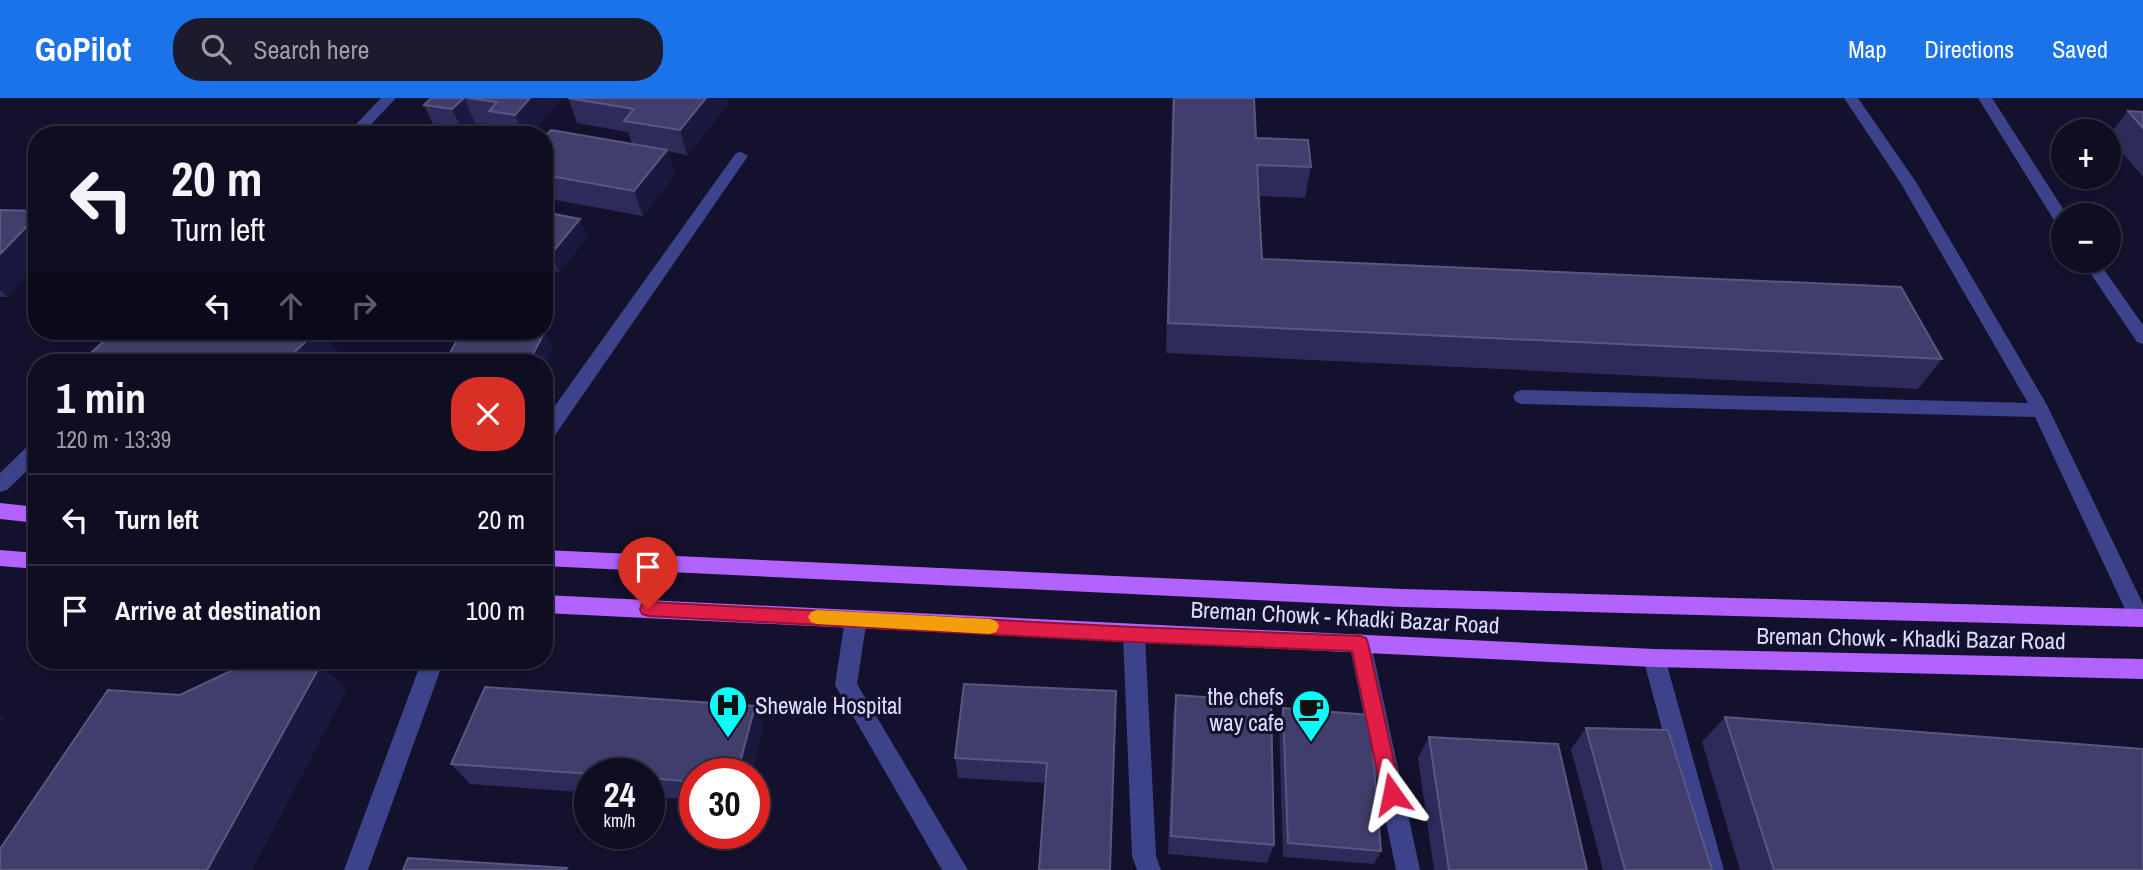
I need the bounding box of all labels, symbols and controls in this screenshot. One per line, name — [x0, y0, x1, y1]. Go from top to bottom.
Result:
search box — [173, 18, 663, 81]
text: GoPilot — [35, 27, 131, 71]
icon: search — [197, 30, 235, 68]
text: Search here — [253, 32, 369, 67]
text: Map — [1848, 33, 1886, 65]
text: Directions — [1924, 33, 2014, 65]
text: Saved — [2052, 33, 2108, 65]
map controls — [2051, 119, 2121, 273]
button: + — [2051, 119, 2121, 189]
text: 20 m — [171, 145, 263, 211]
icon: left — [56, 154, 147, 245]
button: − — [2051, 203, 2121, 273]
text: Turn left — [171, 208, 265, 251]
icon: left — [199, 287, 237, 325]
icon: ahead — [272, 287, 310, 325]
icon: right — [345, 287, 383, 325]
text: 1 min — [56, 370, 146, 426]
button: close — [451, 377, 525, 451]
text: 120 m · 13:39 — [56, 424, 171, 455]
icon: left — [56, 501, 94, 539]
text: Turn left — [115, 502, 199, 537]
text: 20 m — [478, 502, 525, 537]
pin — [618, 537, 678, 609]
icon: arrive — [629, 548, 667, 586]
icon: arrive — [56, 592, 94, 630]
text: Arrive at destination — [115, 593, 321, 628]
text: 100 m — [466, 593, 525, 628]
street label: Breman Chowk - Khadki Bazar Road — [1190, 593, 1500, 641]
street label: Breman Chowk - Khadki Bazar Road — [1756, 620, 2066, 656]
place label: the chefs way cafe — [1207, 681, 1284, 738]
hospital icon: Shewale Hospital — [707, 684, 749, 739]
cafe icon: the chefs way cafe — [1290, 688, 1332, 743]
place label: Shewale Hospital — [755, 690, 902, 721]
position arrow — [1355, 757, 1429, 831]
speed limit sign: 30 — [679, 758, 770, 849]
text: 24 — [604, 771, 635, 818]
text: km/h — [604, 808, 636, 833]

